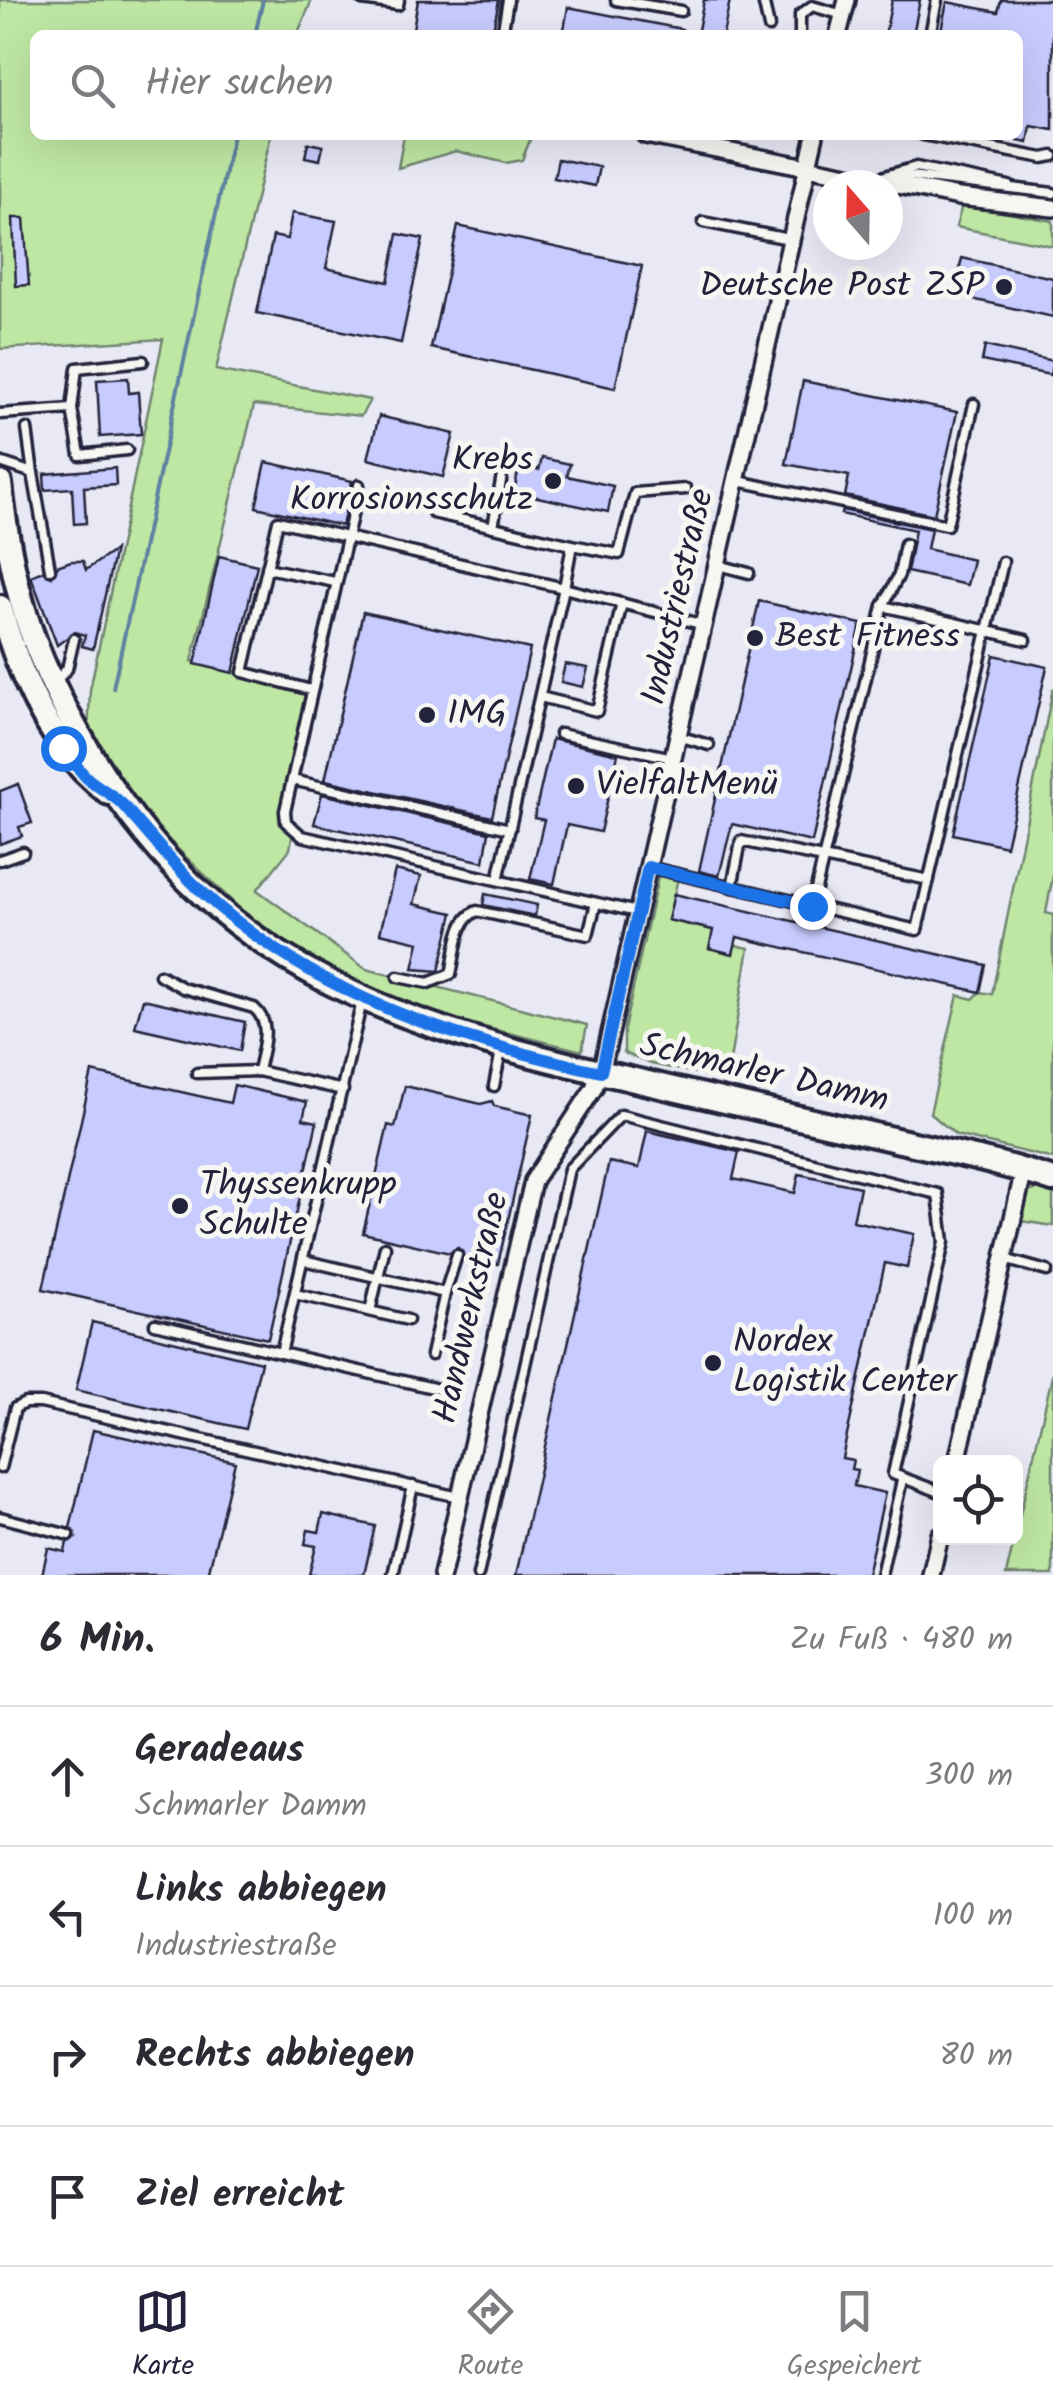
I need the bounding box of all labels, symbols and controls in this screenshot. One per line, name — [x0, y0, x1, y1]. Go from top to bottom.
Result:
search box — [30, 30, 1023, 140]
text: Hier suchen — [145, 55, 334, 115]
icon: search — [65, 58, 120, 113]
north arrow — [813, 170, 903, 260]
place label: Deutsche Post ZSP — [700, 259, 985, 315]
marker: Deutsche Post ZSP — [993, 276, 1015, 298]
place label: Krebs Korrosionsschutz — [290, 433, 533, 529]
marker: Krebs Korrosionsschutz — [542, 470, 564, 492]
street label: Industriestraße — [627, 483, 731, 711]
place label: Best Fitness — [775, 610, 960, 666]
marker: Best Fitness — [744, 627, 766, 649]
place label: IMG — [447, 687, 507, 743]
marker: IMG — [416, 704, 438, 726]
route start — [41, 726, 87, 772]
place label: VielfaltMenü — [596, 758, 778, 814]
marker: VielfaltMenü — [565, 775, 587, 797]
route end — [790, 884, 836, 930]
street label: Schmarler Damm — [634, 1018, 894, 1130]
place label: Thyssenkrupp Schulte — [200, 1158, 397, 1254]
street label: Handwerkstraße — [418, 1187, 526, 1429]
marker: Thyssenkrupp Schulte — [169, 1195, 191, 1217]
place label: Nordex Logistik Center — [733, 1315, 959, 1411]
marker: Nordex Logistik Center — [702, 1352, 724, 1374]
map controls — [933, 1455, 1023, 1545]
button: locate — [933, 1455, 1023, 1545]
text: 6 Min. — [40, 1607, 155, 1674]
text: Zu Fuß · 480 m — [790, 1615, 1013, 1666]
text: Geradeaus — [135, 1721, 304, 1781]
icon: ahead — [40, 1749, 95, 1804]
text: 300 m — [924, 1751, 1013, 1802]
text: Schmarler Damm — [135, 1781, 367, 1832]
text: Links abbiegen — [135, 1861, 387, 1921]
icon: left — [40, 1889, 95, 1944]
text: 100 m — [933, 1891, 1013, 1942]
text: Industriestraße — [135, 1921, 337, 1972]
text: Rechts abbiegen — [135, 2026, 415, 2086]
icon: right — [40, 2029, 95, 2084]
text: 80 m — [939, 2031, 1013, 2082]
text: Ziel erreicht — [135, 2166, 344, 2226]
icon: arrive — [40, 2169, 95, 2224]
tab: Karte — [132, 2284, 194, 2389]
tab: Route — [457, 2284, 523, 2389]
tab: Gespeichert — [787, 2284, 921, 2389]

